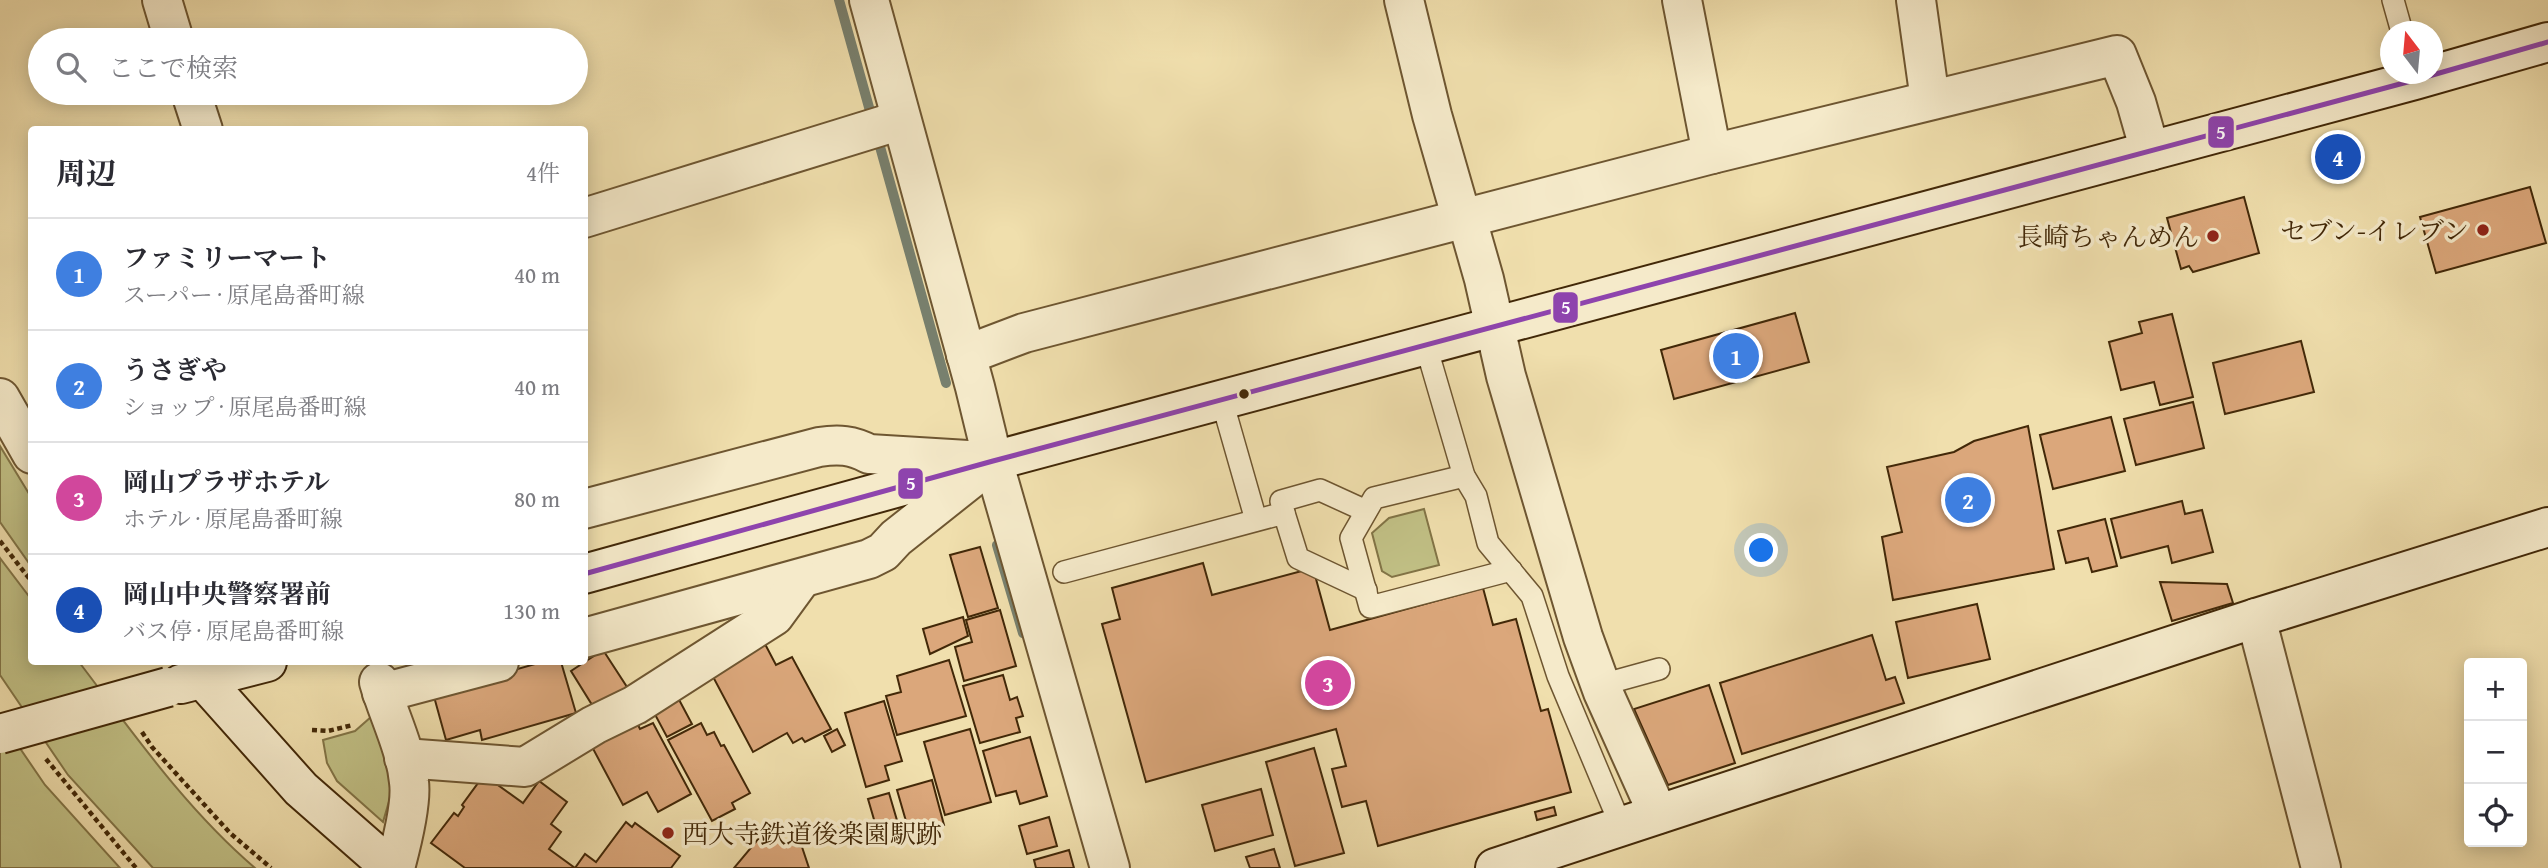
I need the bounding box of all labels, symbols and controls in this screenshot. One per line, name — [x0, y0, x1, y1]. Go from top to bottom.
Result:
north arrow — [2380, 21, 2443, 84]
search box — [28, 28, 588, 105]
icon: search — [52, 48, 90, 86]
text: ここで検索 — [108, 48, 238, 87]
line badge: 5 — [2207, 115, 2235, 149]
text: 5 — [2216, 118, 2226, 146]
pin: 4 — [2315, 131, 2361, 183]
text: 周辺 — [56, 151, 116, 195]
text: 4件 — [526, 156, 560, 189]
place label: セブン-イレブン — [2280, 211, 2469, 250]
place label: 長崎ちゃんめん — [2017, 217, 2199, 256]
marker: セブン-イレブン — [2475, 222, 2491, 238]
marker: 長崎ちゃんめん — [2205, 228, 2221, 244]
text: ファミリーマート — [123, 238, 330, 277]
text: 1 — [73, 258, 85, 291]
text: 40 m — [514, 258, 560, 291]
text: スーパー · 原尾島番町線 — [123, 278, 365, 311]
line badge: 5 — [1552, 291, 1579, 324]
text: 5 — [1561, 293, 1571, 321]
pin: 1 — [1713, 330, 1759, 382]
text: うさぎや — [123, 350, 227, 389]
text: 2 — [73, 370, 85, 403]
text: 40 m — [514, 370, 560, 403]
unlabelled marker — [1237, 387, 1251, 401]
text: ショップ · 原尾島番町線 — [123, 390, 367, 423]
text: 岡山プラザホテル — [123, 462, 330, 501]
line badge: 5 — [897, 467, 924, 500]
text: 5 — [906, 469, 916, 497]
pin: 2 — [1945, 474, 1991, 526]
text: 3 — [73, 482, 85, 515]
text: 80 m — [514, 482, 560, 515]
text: ホテル · 原尾島番町線 — [123, 502, 343, 535]
your location — [1744, 533, 1778, 567]
text: 岡山中央警察署前 — [123, 574, 331, 613]
text: 4 — [73, 594, 85, 627]
text: 130 m — [503, 594, 560, 627]
text: バス停 · 原尾島番町線 — [123, 614, 344, 647]
pin: 3 — [1305, 657, 1351, 709]
map controls — [2464, 658, 2527, 847]
button: + — [2464, 658, 2527, 721]
button: − — [2464, 721, 2527, 784]
button: locate — [2464, 784, 2527, 847]
place label: 西大寺鉄道後楽園駅跡 — [682, 814, 942, 853]
marker: 西大寺鉄道後楽園駅跡 — [660, 825, 676, 841]

